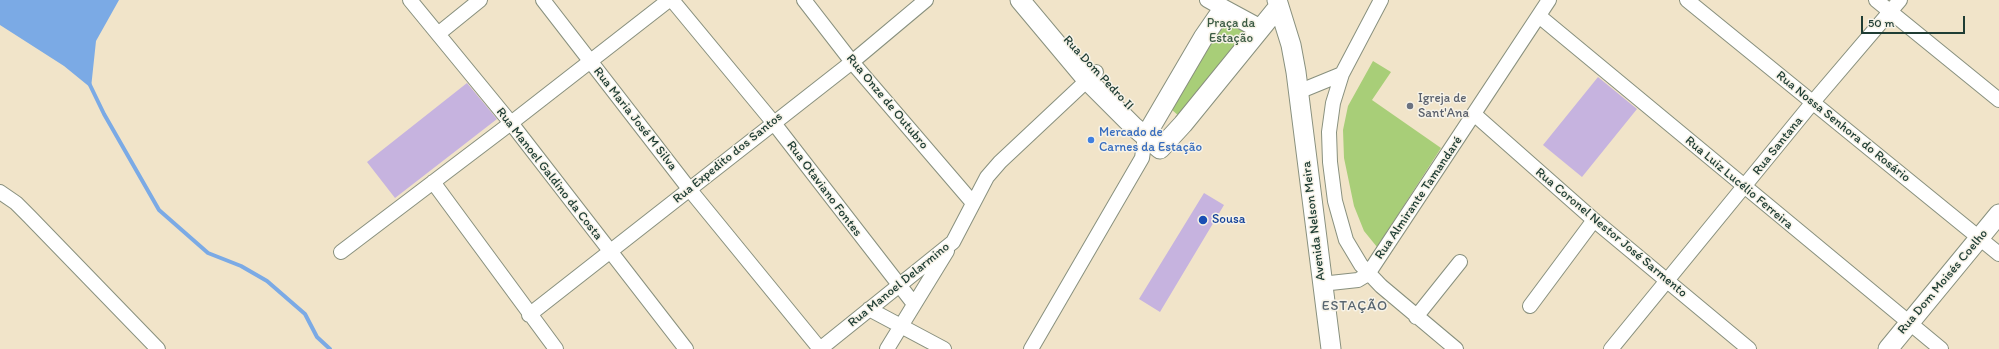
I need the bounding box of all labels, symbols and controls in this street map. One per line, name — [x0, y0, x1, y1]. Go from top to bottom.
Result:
scale bar — [1863, 8, 1967, 34]
park label: Praça da Estação — [1207, 16, 1255, 47]
text: 50 m — [1868, 16, 1894, 30]
street label: Rua Dom Pedro II — [1059, 32, 1137, 114]
street label: Rua Onze de Outubro — [843, 51, 931, 153]
street label: Rua Maria José M Silva — [590, 64, 680, 174]
street label: Rua Nossa Senhora do Rosário — [1773, 68, 1913, 186]
place label: Igreja de Sant'Ana — [1418, 91, 1469, 122]
marker: Igreja de Sant'Ana — [1405, 101, 1415, 111]
street label: Rua Manoel Galdino da Costa — [492, 105, 606, 243]
street label: Rua Expedito dos Santos — [670, 109, 786, 207]
street label: Rua Santana — [1750, 113, 1806, 179]
place label: Mercado de Carnes da Estação — [1099, 125, 1202, 156]
street label: Rua Almirante Tamandaré — [1372, 133, 1466, 263]
street label: Rua Luiz Lucélio Ferreira — [1682, 133, 1796, 233]
marker: Mercado de Carnes da Estação — [1086, 135, 1096, 145]
street label: Rua Otaviano Fontes — [783, 138, 865, 240]
street label: Avenida Nelson Meira — [1299, 160, 1329, 282]
street label: Rua Coronel Nestor José Sarmento — [1532, 165, 1690, 301]
place label: Sousa — [1212, 212, 1246, 228]
marker: Sousa — [1197, 214, 1209, 226]
street label: Rua Dom Moisés Coelho — [1894, 226, 1992, 338]
street label: Rua Manoel Delarmino — [845, 239, 953, 331]
district label: ESTAÇÃO — [1321, 298, 1389, 314]

